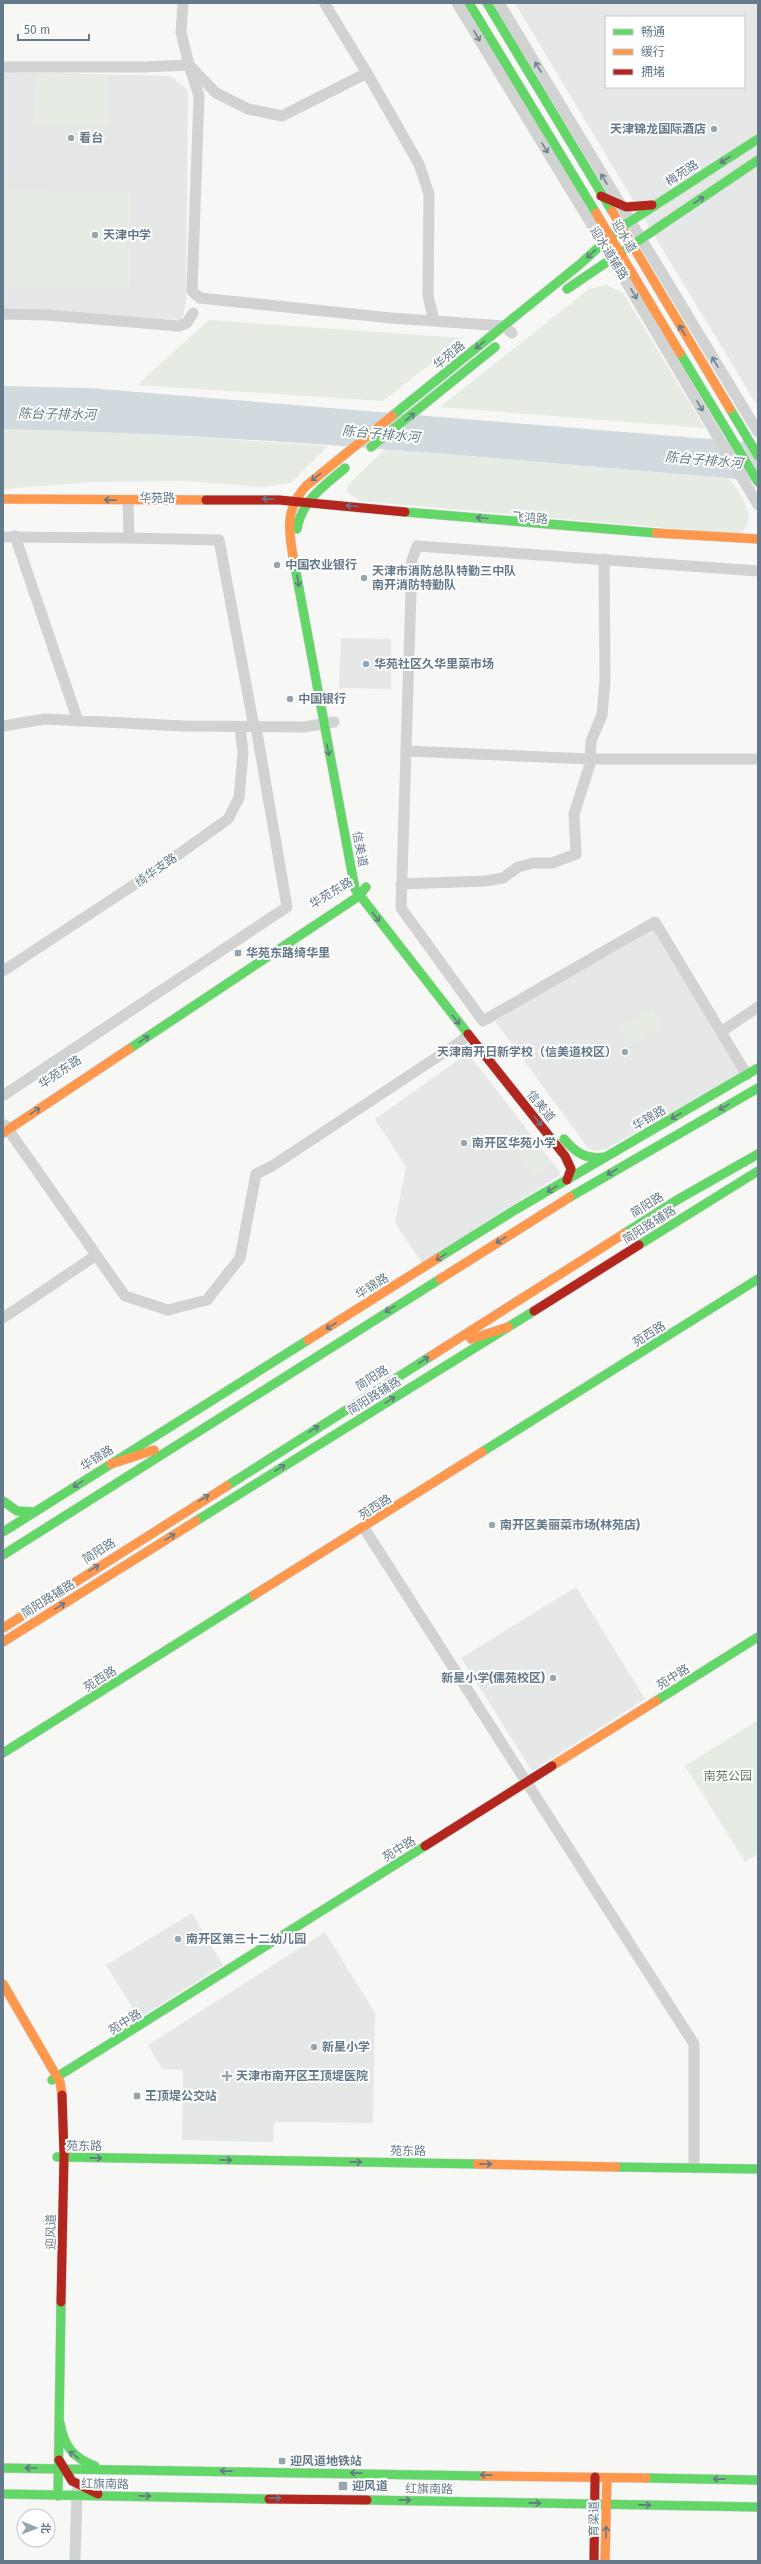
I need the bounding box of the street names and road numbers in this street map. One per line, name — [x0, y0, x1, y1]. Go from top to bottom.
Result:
street label: 梅苑路 — [663, 157, 701, 189]
street label: 迎水道 — [609, 217, 639, 255]
street label: 迎水道辅路 — [587, 224, 631, 282]
street label: 华苑路 — [431, 338, 467, 372]
street label: 华苑路 — [139, 491, 175, 505]
street label: 飞鸿路 — [511, 509, 549, 527]
street label: 信美道 — [350, 830, 370, 868]
street label: 绮华支路 — [132, 850, 180, 890]
street label: 华苑东路 — [307, 875, 355, 911]
street label: 华苑东路 — [36, 1053, 84, 1091]
street label: 信美道 — [524, 1088, 558, 1124]
street label: 华锦路 — [630, 1103, 668, 1133]
street label: 简阳路 — [628, 1190, 666, 1220]
street label: 简阳路辅路 — [620, 1203, 678, 1247]
street label: 华锦路 — [353, 1271, 391, 1301]
street label: 苑西路 — [630, 1319, 668, 1349]
street label: 简阳路 — [353, 1363, 391, 1393]
street label: 简阳路辅路 — [345, 1374, 403, 1418]
street label: 华锦路 — [78, 1443, 116, 1473]
street label: 苑西路 — [356, 1492, 394, 1522]
street label: 简阳路 — [80, 1536, 118, 1566]
street label: 简阳路辅路 — [19, 1577, 77, 1621]
street label: 苑中路 — [654, 1662, 692, 1692]
street label: 苑西路 — [81, 1664, 119, 1694]
street label: 苑中路 — [380, 1834, 418, 1864]
street label: 苑中路 — [106, 2007, 144, 2037]
street label: 苑东路 — [66, 2139, 102, 2153]
street label: 苑东路 — [390, 2144, 426, 2158]
street label: 迎风道 — [44, 2214, 58, 2250]
street label: 红旗南路 — [81, 2477, 129, 2491]
street label: 红旗南路 — [405, 2482, 453, 2496]
street label: 育梁道 — [587, 2501, 601, 2537]

